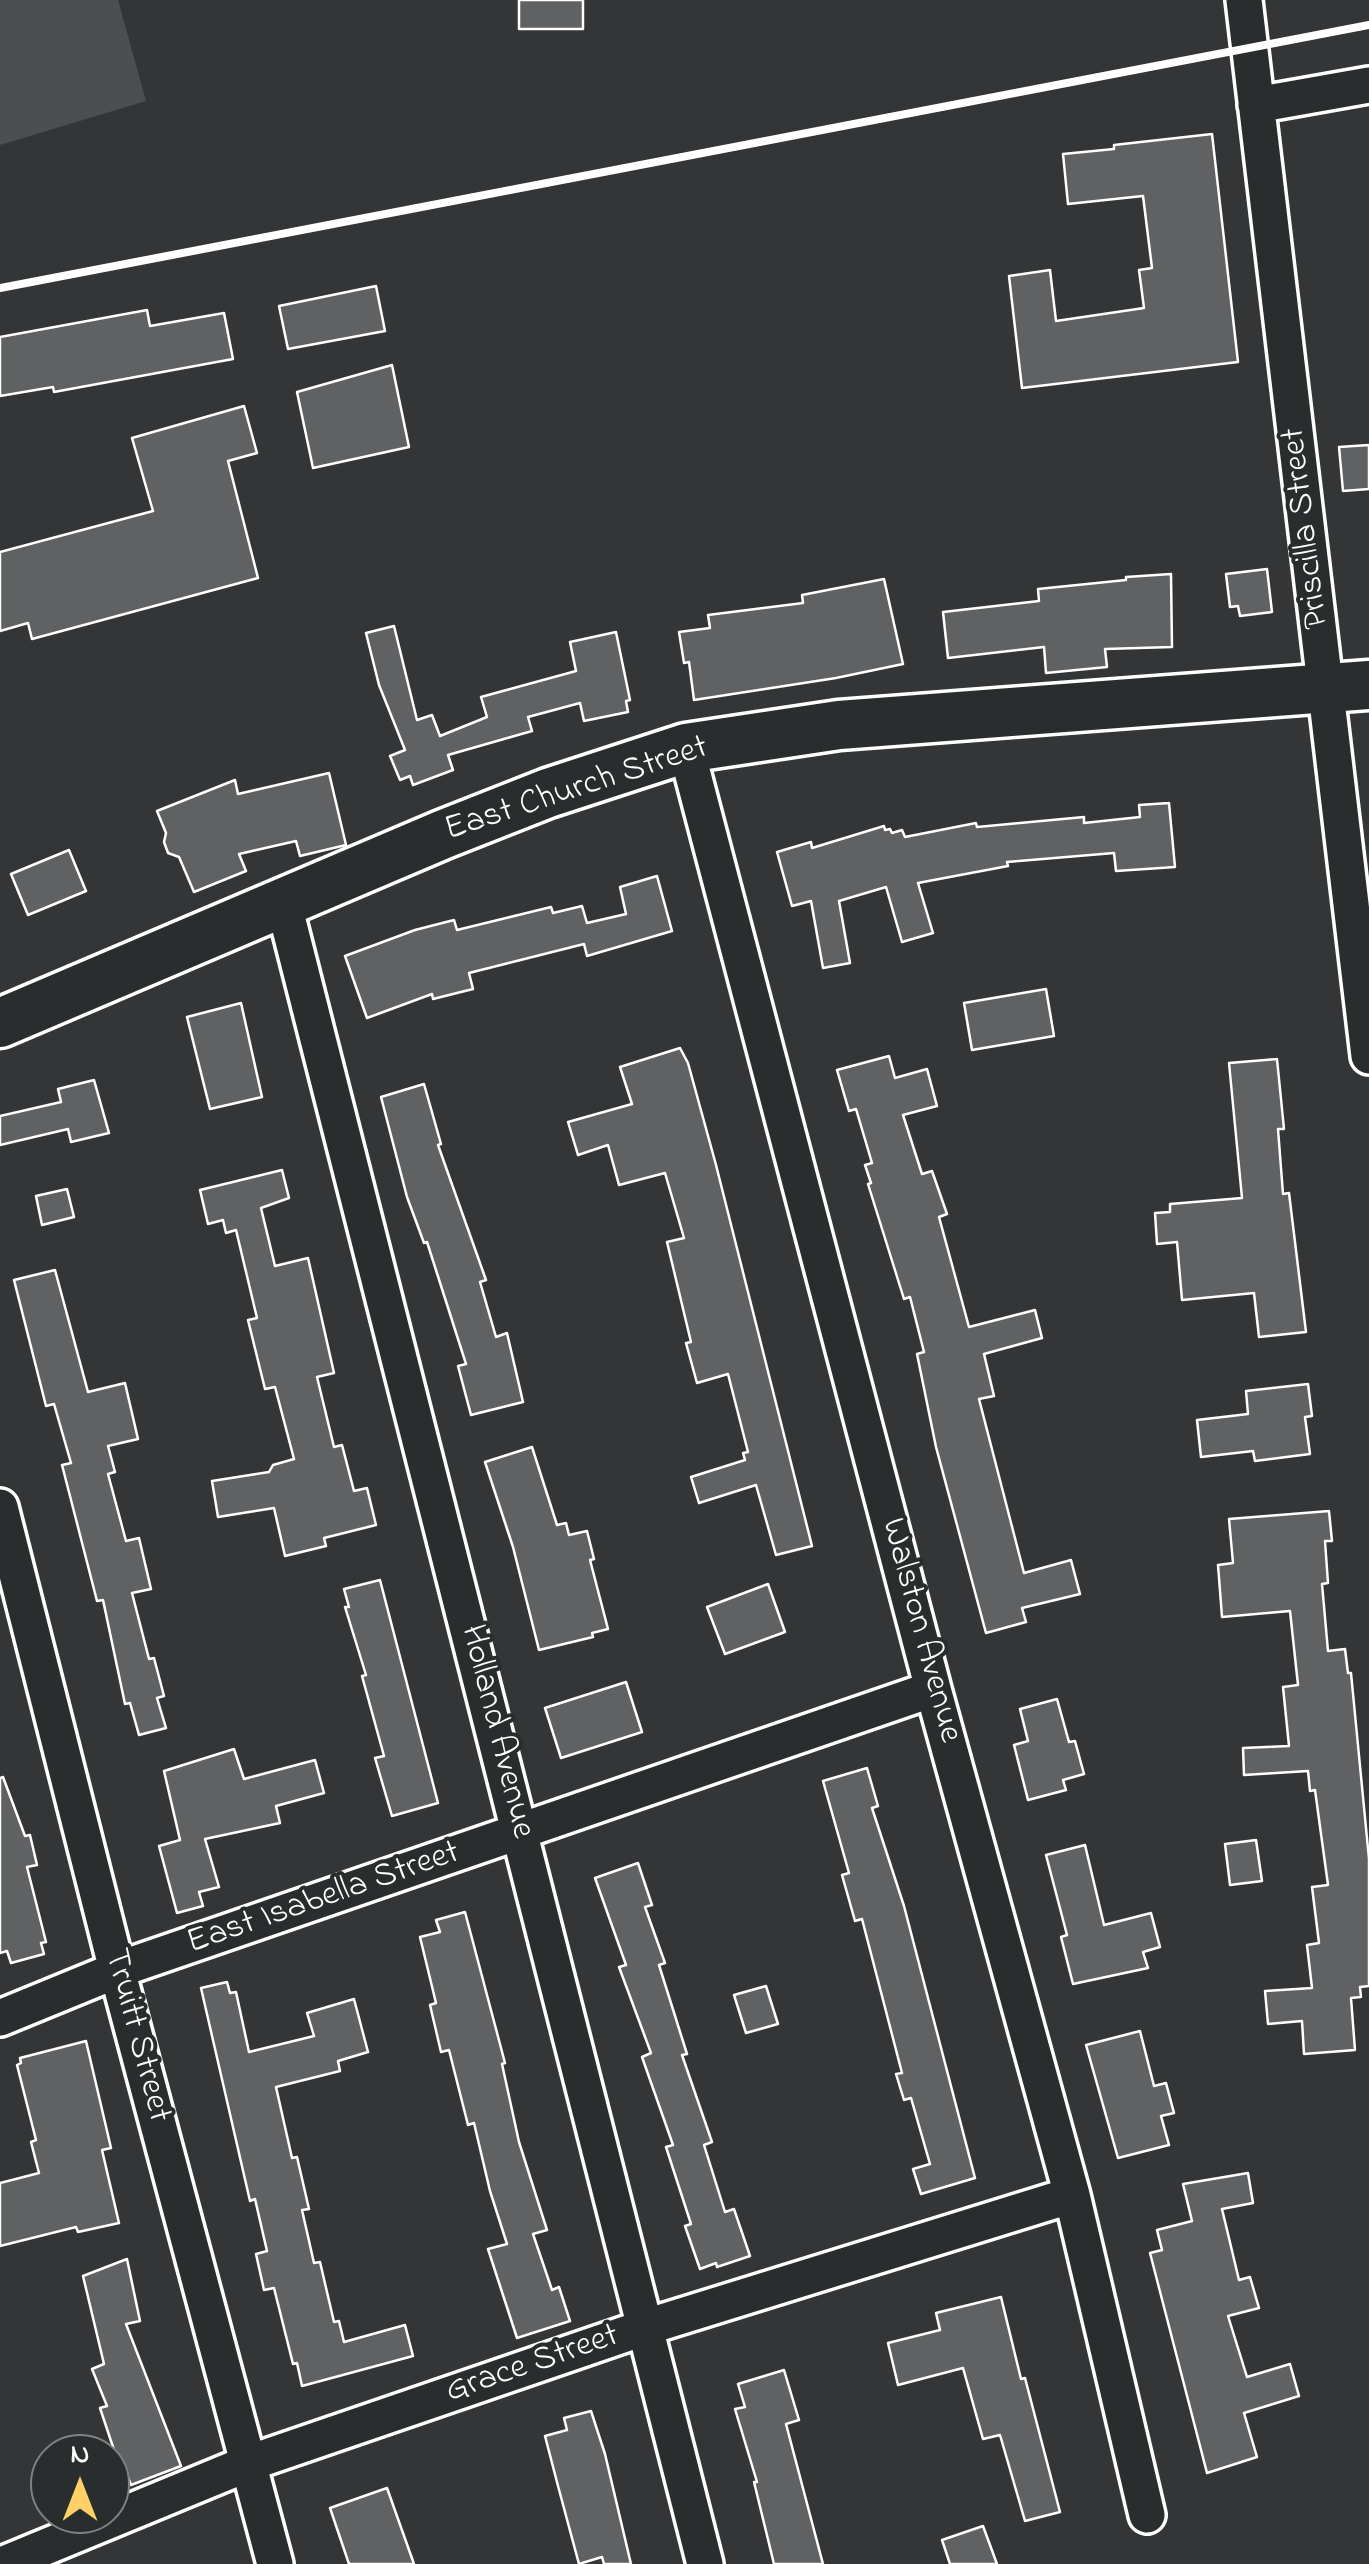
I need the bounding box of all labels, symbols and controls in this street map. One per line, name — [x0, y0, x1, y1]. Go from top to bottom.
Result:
street label: Priscilla Street — [1275, 425, 1341, 631]
street label: East Church Street — [440, 729, 714, 853]
street label: Walston Avenue — [869, 1514, 969, 1748]
street label: Holland Avenue — [448, 1621, 542, 1843]
street label: East Isabella Street — [182, 1834, 466, 1966]
street label: Truitt Street — [92, 1945, 178, 2127]
street label: Grace Street — [441, 2317, 625, 2415]
north arrow — [30, 2434, 130, 2534]
text: N — [71, 2435, 89, 2476]

